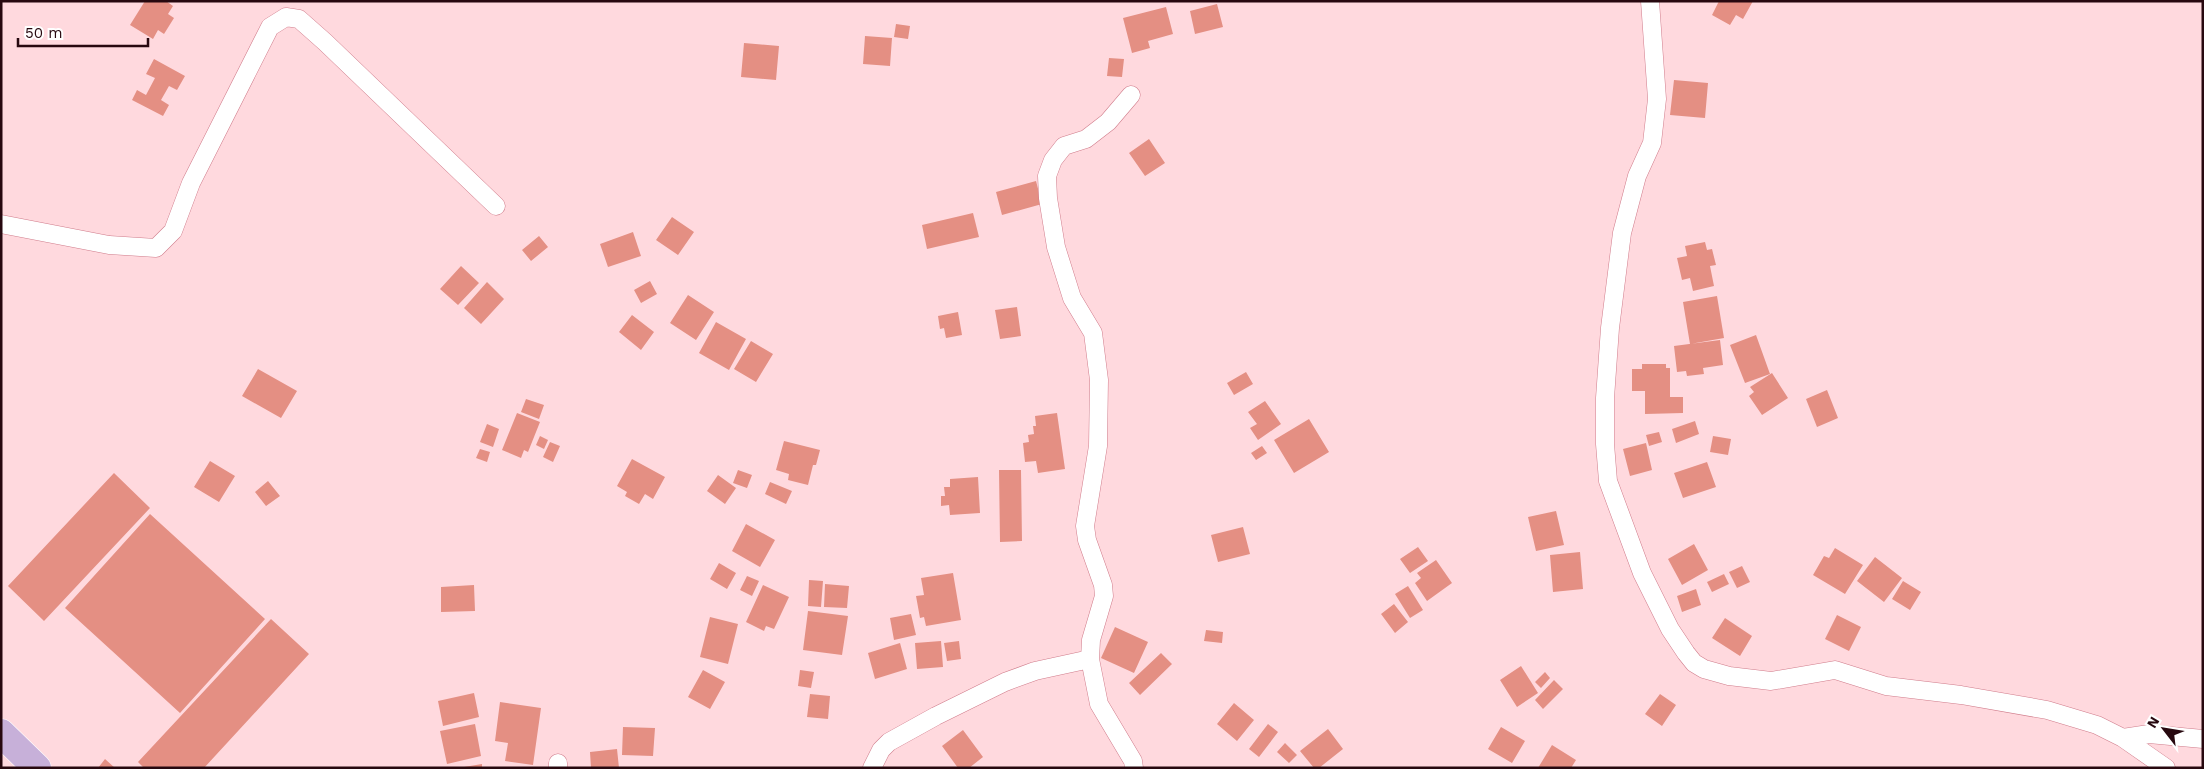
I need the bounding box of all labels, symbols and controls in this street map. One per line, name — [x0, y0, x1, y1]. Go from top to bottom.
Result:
scale bar — [18, 15, 148, 47]
text: 50 m — [25, 24, 62, 42]
north arrow — [2139, 704, 2189, 754]
text: N — [2143, 714, 2162, 731]

